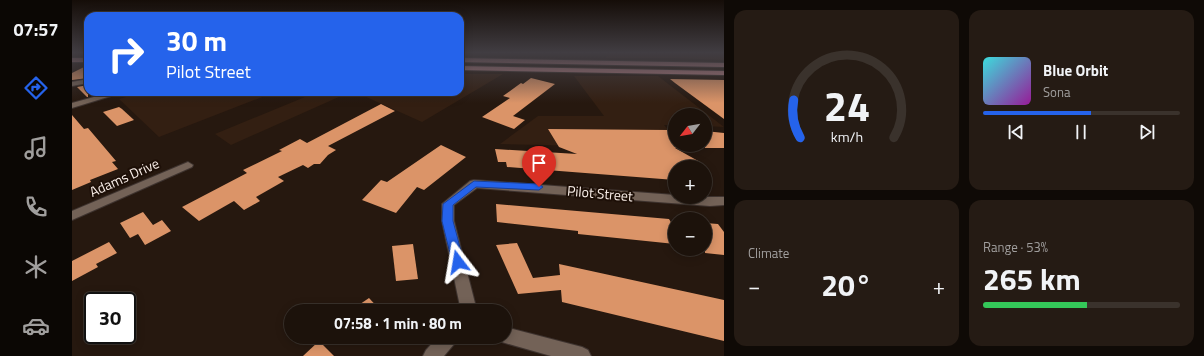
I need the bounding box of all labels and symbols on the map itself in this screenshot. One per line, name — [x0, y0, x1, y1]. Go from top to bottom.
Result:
north arrow — [668, 108, 712, 152]
pin — [522, 146, 556, 187]
street label: Adams Drive — [86, 152, 162, 202]
street label: Pilot Street — [566, 180, 634, 206]
position arrow — [437, 241, 479, 283]
speed limit sign: 30 — [84, 292, 136, 344]

